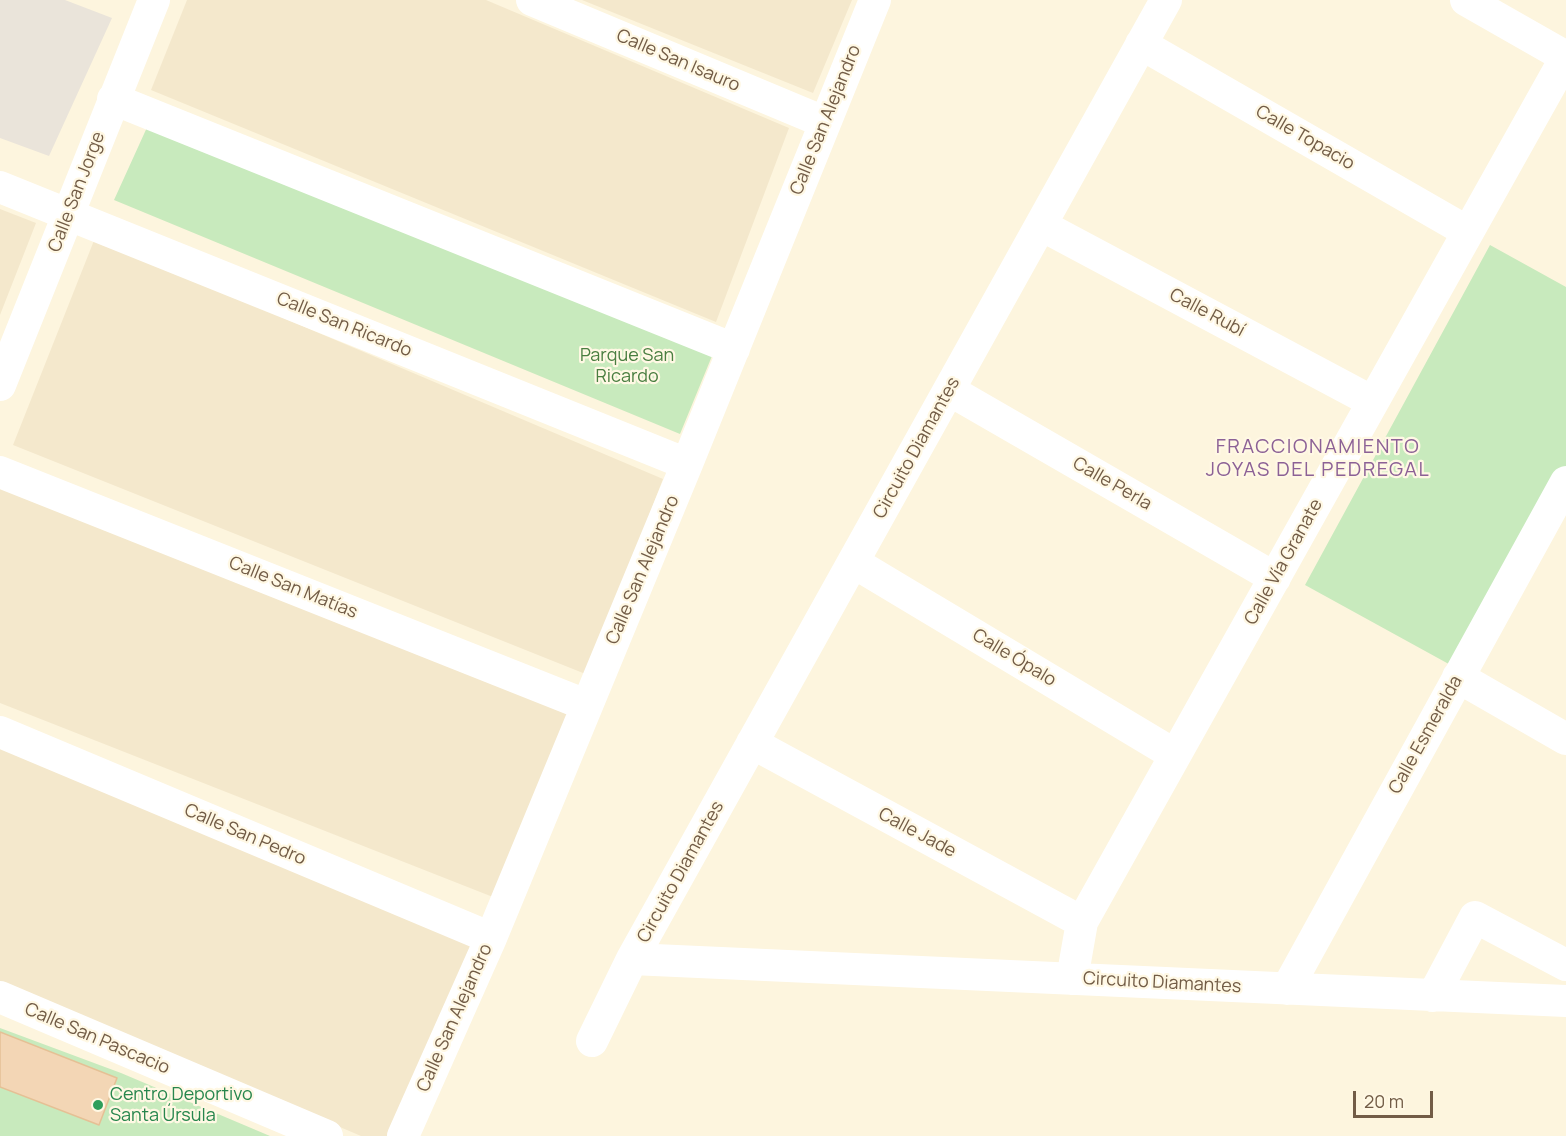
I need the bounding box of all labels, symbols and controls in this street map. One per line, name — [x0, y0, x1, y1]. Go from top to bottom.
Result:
street label: Calle San Isauro — [613, 25, 743, 97]
street label: Calle San Alejandro — [786, 42, 866, 198]
street label: Calle Topacio — [1252, 101, 1358, 175]
street label: Calle San Jorge — [44, 129, 110, 255]
street label: Calle Rubí — [1166, 284, 1248, 342]
street label: Calle San Ricardo — [273, 288, 415, 362]
park label: Parque San Ricardo — [580, 345, 674, 388]
street label: Circuito Diamantes — [869, 373, 965, 523]
district label: FRACCIONAMIENTO JOYAS DEL PEDREGAL — [1206, 435, 1430, 482]
street label: Calle Perla — [1069, 453, 1155, 515]
street label: Calle San Alejandro — [602, 492, 684, 648]
street label: Calle Vía Granate — [1240, 495, 1328, 629]
street label: Calle San Matías — [226, 552, 360, 624]
street label: Calle Ópalo — [968, 625, 1060, 691]
street label: Calle Esmeralda — [1385, 672, 1467, 798]
street label: Circuito Diamantes — [633, 797, 729, 947]
street label: Calle San Pedro — [181, 800, 309, 870]
street label: Calle Jade — [874, 804, 960, 862]
street label: Calle San Alejandro — [413, 941, 497, 1095]
street label: Circuito Diamantes — [1082, 968, 1242, 998]
street label: Calle San Pascacio — [21, 999, 173, 1079]
scale bar — [1356, 1079, 1436, 1117]
place label: Centro Deportivo Santa Úrsula — [110, 1084, 253, 1126]
text: 20 m — [1364, 1089, 1404, 1113]
marker: Centro Deportivo Santa Úrsula — [91, 1098, 105, 1112]

